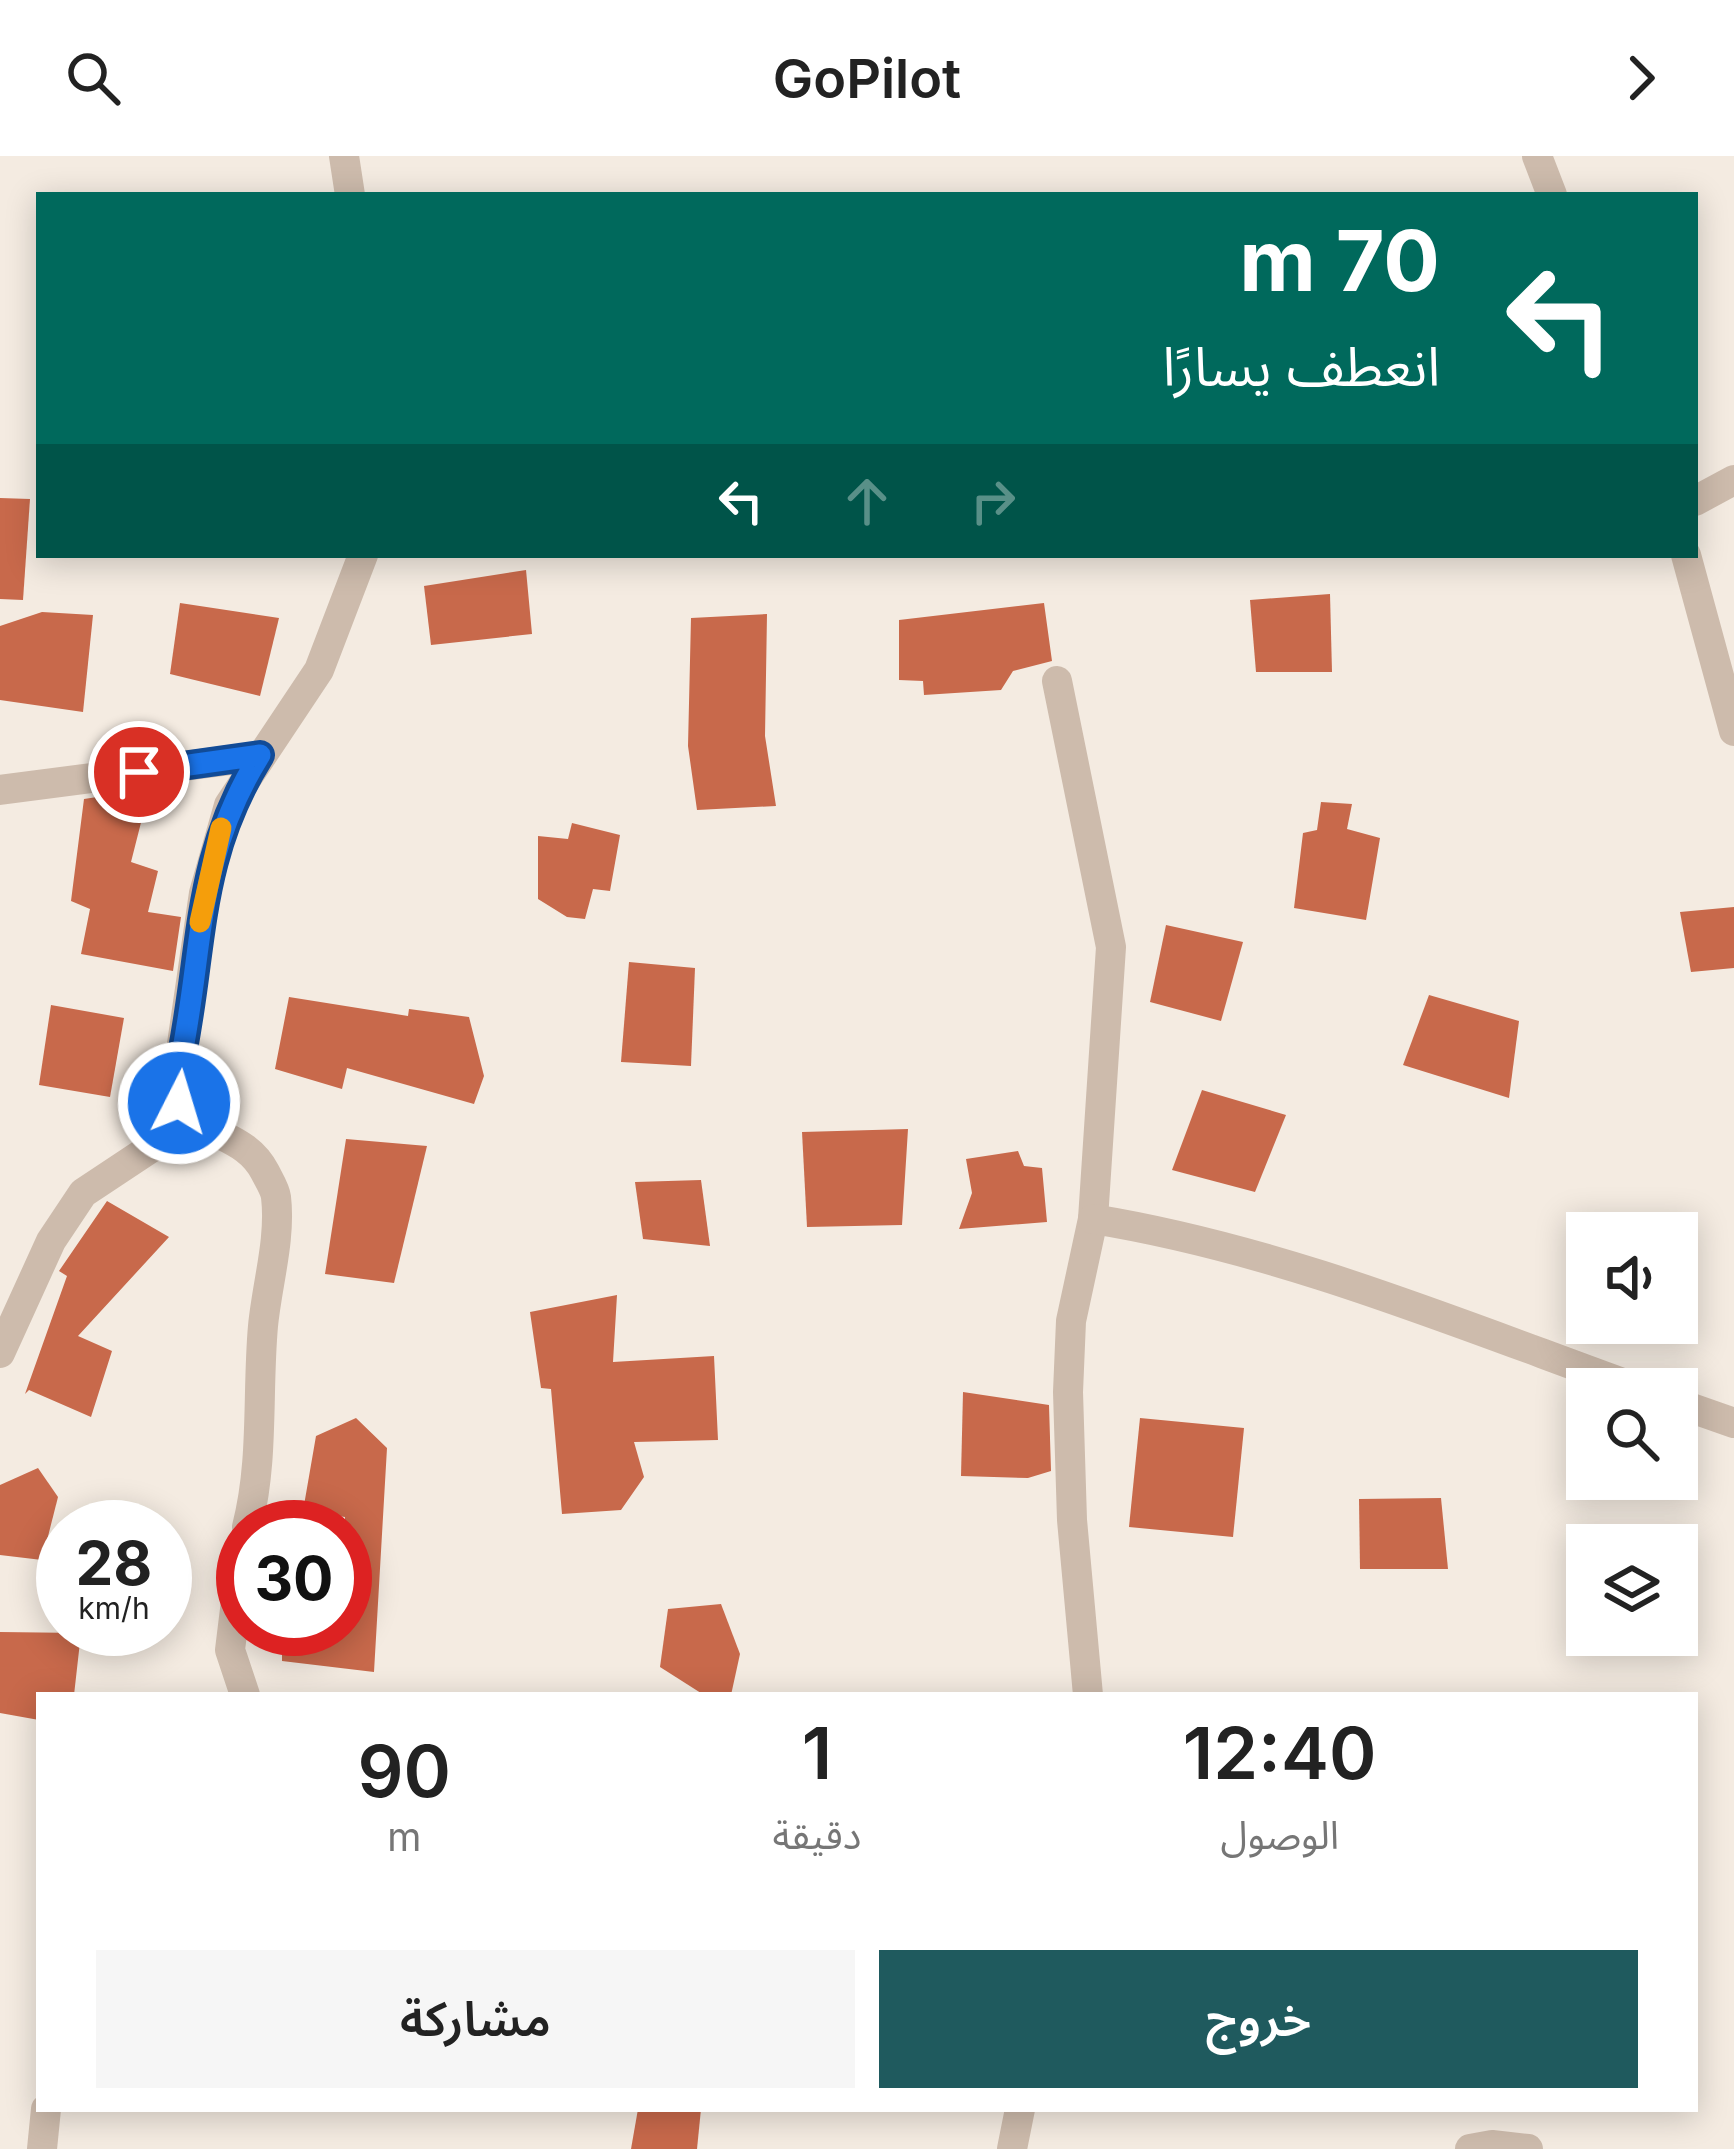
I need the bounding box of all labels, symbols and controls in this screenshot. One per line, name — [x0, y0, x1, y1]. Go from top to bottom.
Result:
icon: search — [60, 45, 126, 111]
icon: forward — [1608, 45, 1674, 111]
text: GoPilot — [773, 46, 961, 111]
text: 70 m — [1239, 210, 1440, 311]
icon: left — [1482, 240, 1638, 396]
text: انعطف يسارًا — [1163, 334, 1440, 399]
icon: left — [708, 468, 774, 534]
icon: ahead — [834, 468, 900, 534]
icon: right — [960, 468, 1026, 534]
pin — [88, 721, 190, 823]
icon: arrive — [106, 739, 172, 805]
position arrow — [116, 1040, 242, 1166]
map controls — [1566, 1212, 1698, 1656]
button: sound — [1566, 1212, 1698, 1344]
button: search — [1566, 1368, 1698, 1500]
speed limit sign: 30 — [216, 1500, 372, 1656]
button: layers — [1566, 1524, 1698, 1656]
text: 28 — [76, 1527, 152, 1599]
text: km/h — [78, 1590, 150, 1626]
text: 1 — [802, 1709, 832, 1796]
text: 12:40 — [1183, 1709, 1377, 1796]
text: 90 — [357, 1727, 451, 1814]
text: دقيقة — [773, 1811, 861, 1858]
text: الوصول — [1220, 1811, 1339, 1858]
text: m — [387, 1813, 421, 1860]
button: مشاركة — [96, 1950, 855, 2088]
button: خروج — [879, 1950, 1638, 2088]

